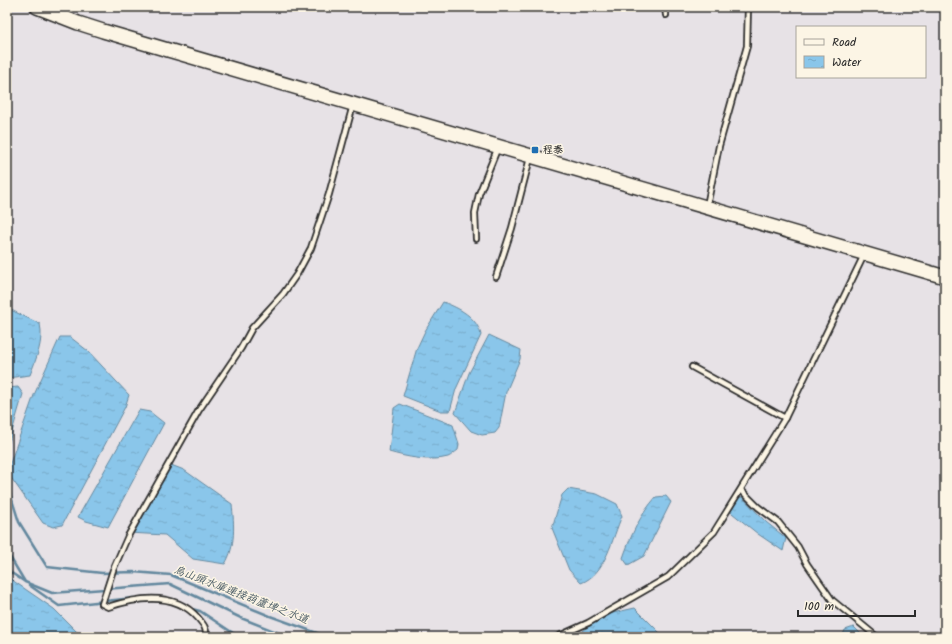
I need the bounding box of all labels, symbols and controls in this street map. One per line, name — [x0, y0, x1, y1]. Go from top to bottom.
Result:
legend — [796, 26, 926, 78]
text: Road — [832, 33, 857, 52]
text: Water — [832, 53, 862, 72]
place label: 程泰 — [543, 142, 563, 158]
marker: 程泰 — [530, 145, 540, 155]
water label: 烏山頭水庫連接葫蘆埤之水道 — [171, 561, 312, 629]
scale bar — [798, 592, 915, 618]
text: 100 m — [804, 597, 835, 616]

